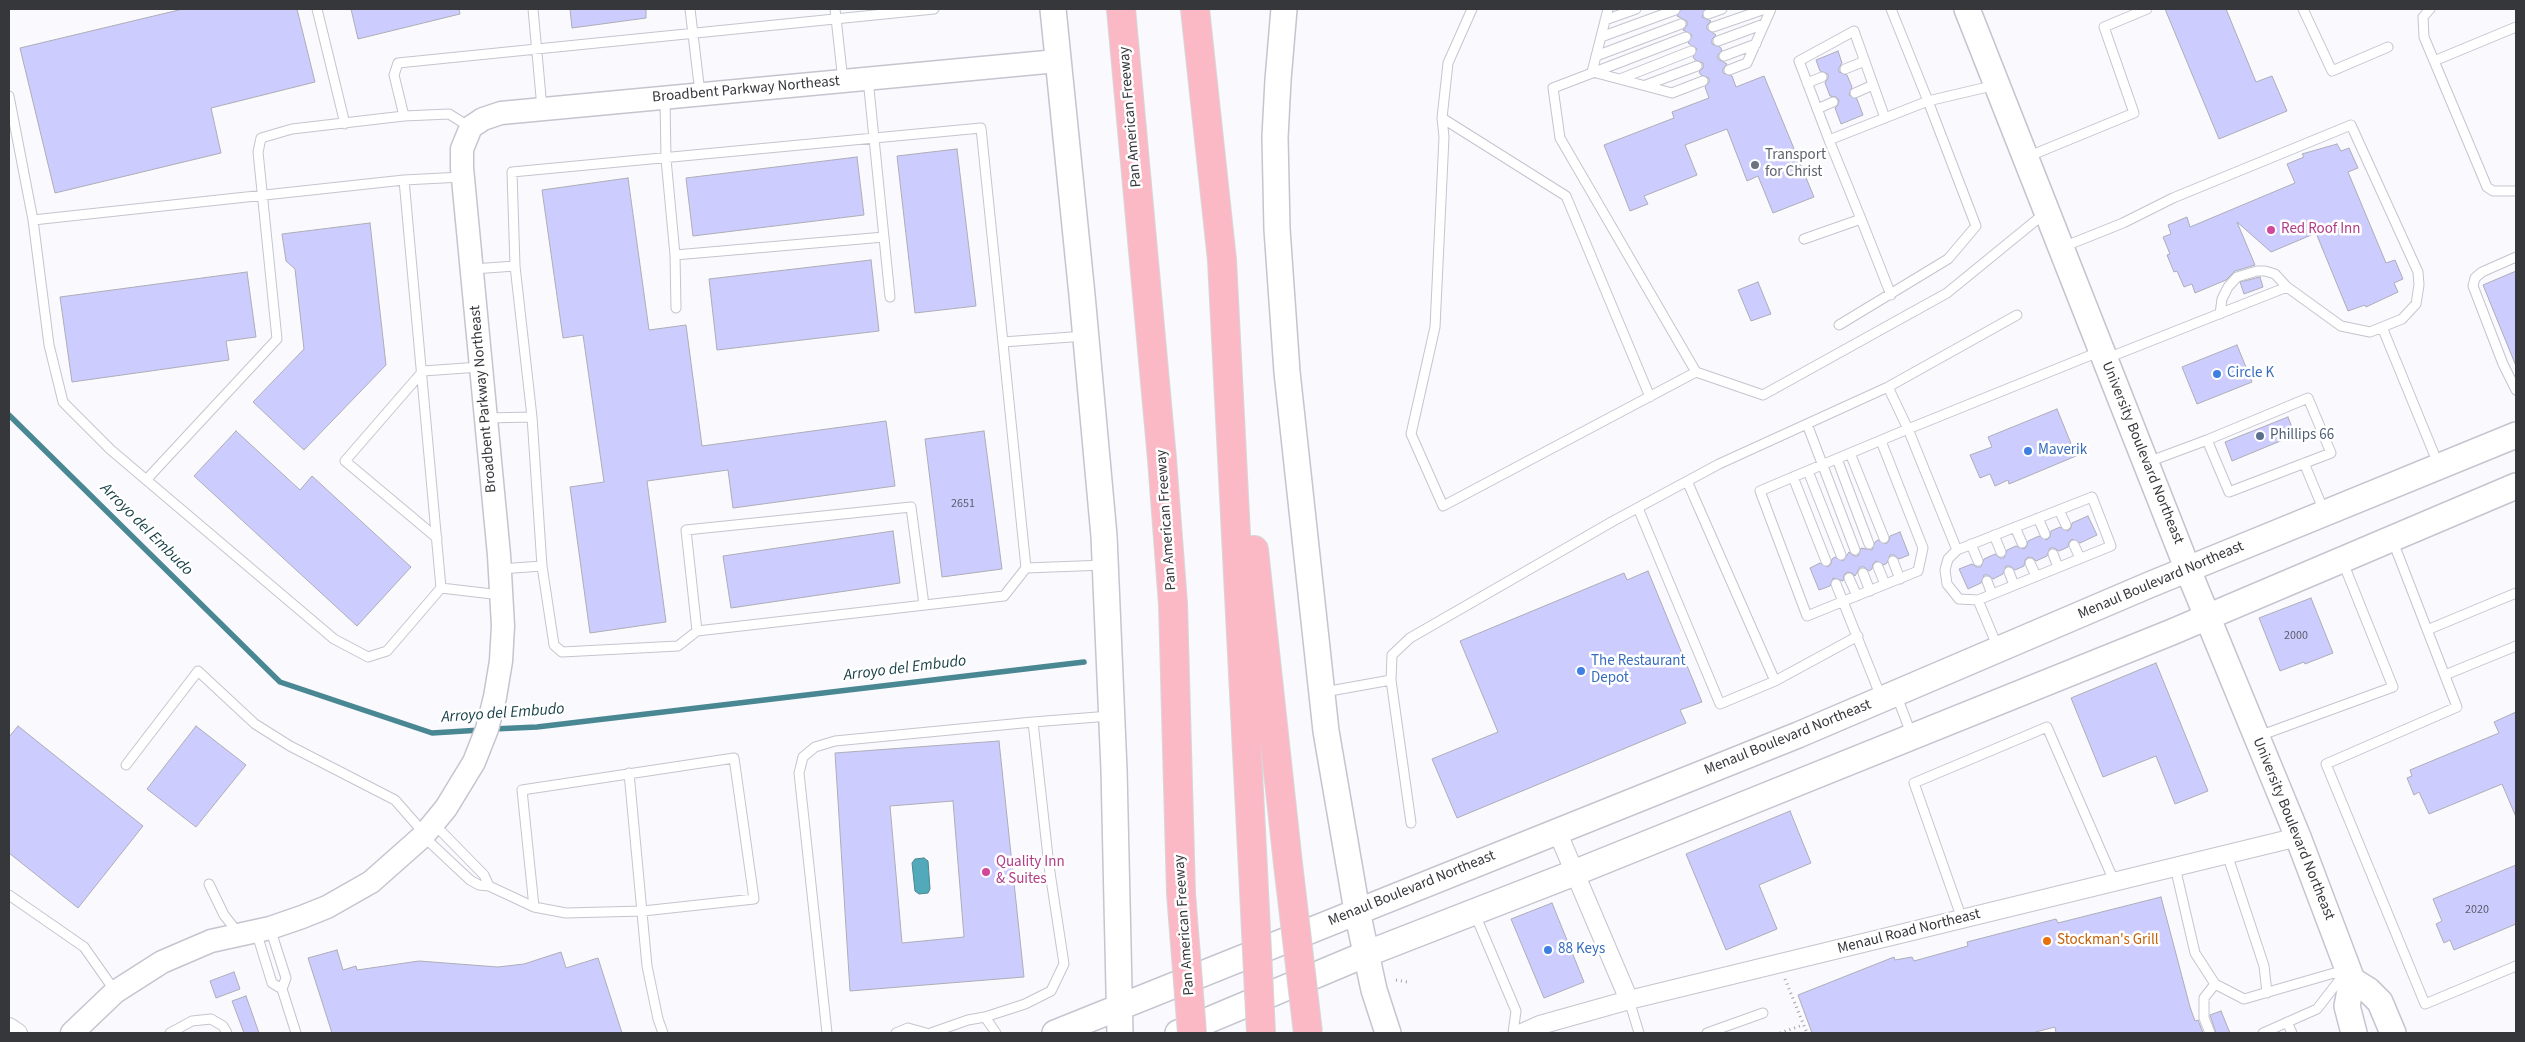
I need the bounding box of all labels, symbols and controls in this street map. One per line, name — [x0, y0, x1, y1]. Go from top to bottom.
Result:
street label: Pan American Freeway — [1116, 46, 1146, 188]
street label: Broadbent Parkway Northeast — [652, 73, 840, 107]
place label: Transport for Christ — [1765, 147, 1826, 182]
marker: Transport for Christ — [1749, 159, 1761, 171]
place label: Red Roof Inn — [2281, 221, 2360, 239]
marker: Red Roof Inn — [2265, 224, 2277, 236]
street label: Broadbent Parkway Northeast — [467, 305, 501, 493]
street label: University Boulevard Northeast — [2097, 359, 2187, 547]
place label: Circle K — [2227, 365, 2274, 383]
marker: Circle K — [2211, 368, 2223, 380]
place label: Phillips 66 — [2270, 427, 2334, 445]
marker: Phillips 66 — [2254, 430, 2266, 442]
place label: Maverik — [2038, 442, 2087, 460]
marker: Maverik — [2022, 445, 2034, 457]
street label: Pan American Freeway — [1153, 449, 1181, 591]
water label: Arroyo del Embudo — [96, 480, 196, 580]
house number: 2651 — [951, 497, 975, 511]
street label: Menaul Boulevard Northeast — [2075, 538, 2247, 624]
house number: 2000 — [2284, 629, 2308, 643]
water label: Arroyo del Embudo — [843, 652, 967, 686]
place label: The Restaurant Depot — [1591, 653, 1686, 688]
marker: The Restaurant Depot — [1575, 665, 1587, 677]
street label: Menaul Boulevard Northeast — [1702, 696, 1874, 780]
water label: Arroyo del Embudo — [441, 700, 565, 728]
street label: University Boulevard Northeast — [2248, 735, 2338, 923]
street label: Menaul Boulevard Northeast — [1326, 847, 1498, 931]
place label: Quality Inn & Suites — [996, 854, 1065, 889]
street label: Pan American Freeway — [1171, 854, 1199, 996]
marker: Quality Inn & Suites — [980, 866, 992, 878]
house number: 2020 — [2465, 903, 2489, 917]
street label: Menaul Road Northeast — [1836, 906, 1982, 958]
place label: Stockman's Grill — [2057, 932, 2159, 950]
marker: Stockman's Grill — [2041, 935, 2053, 947]
place label: 88 Keys — [1558, 941, 1605, 959]
marker: 88 Keys — [1542, 944, 1554, 956]

